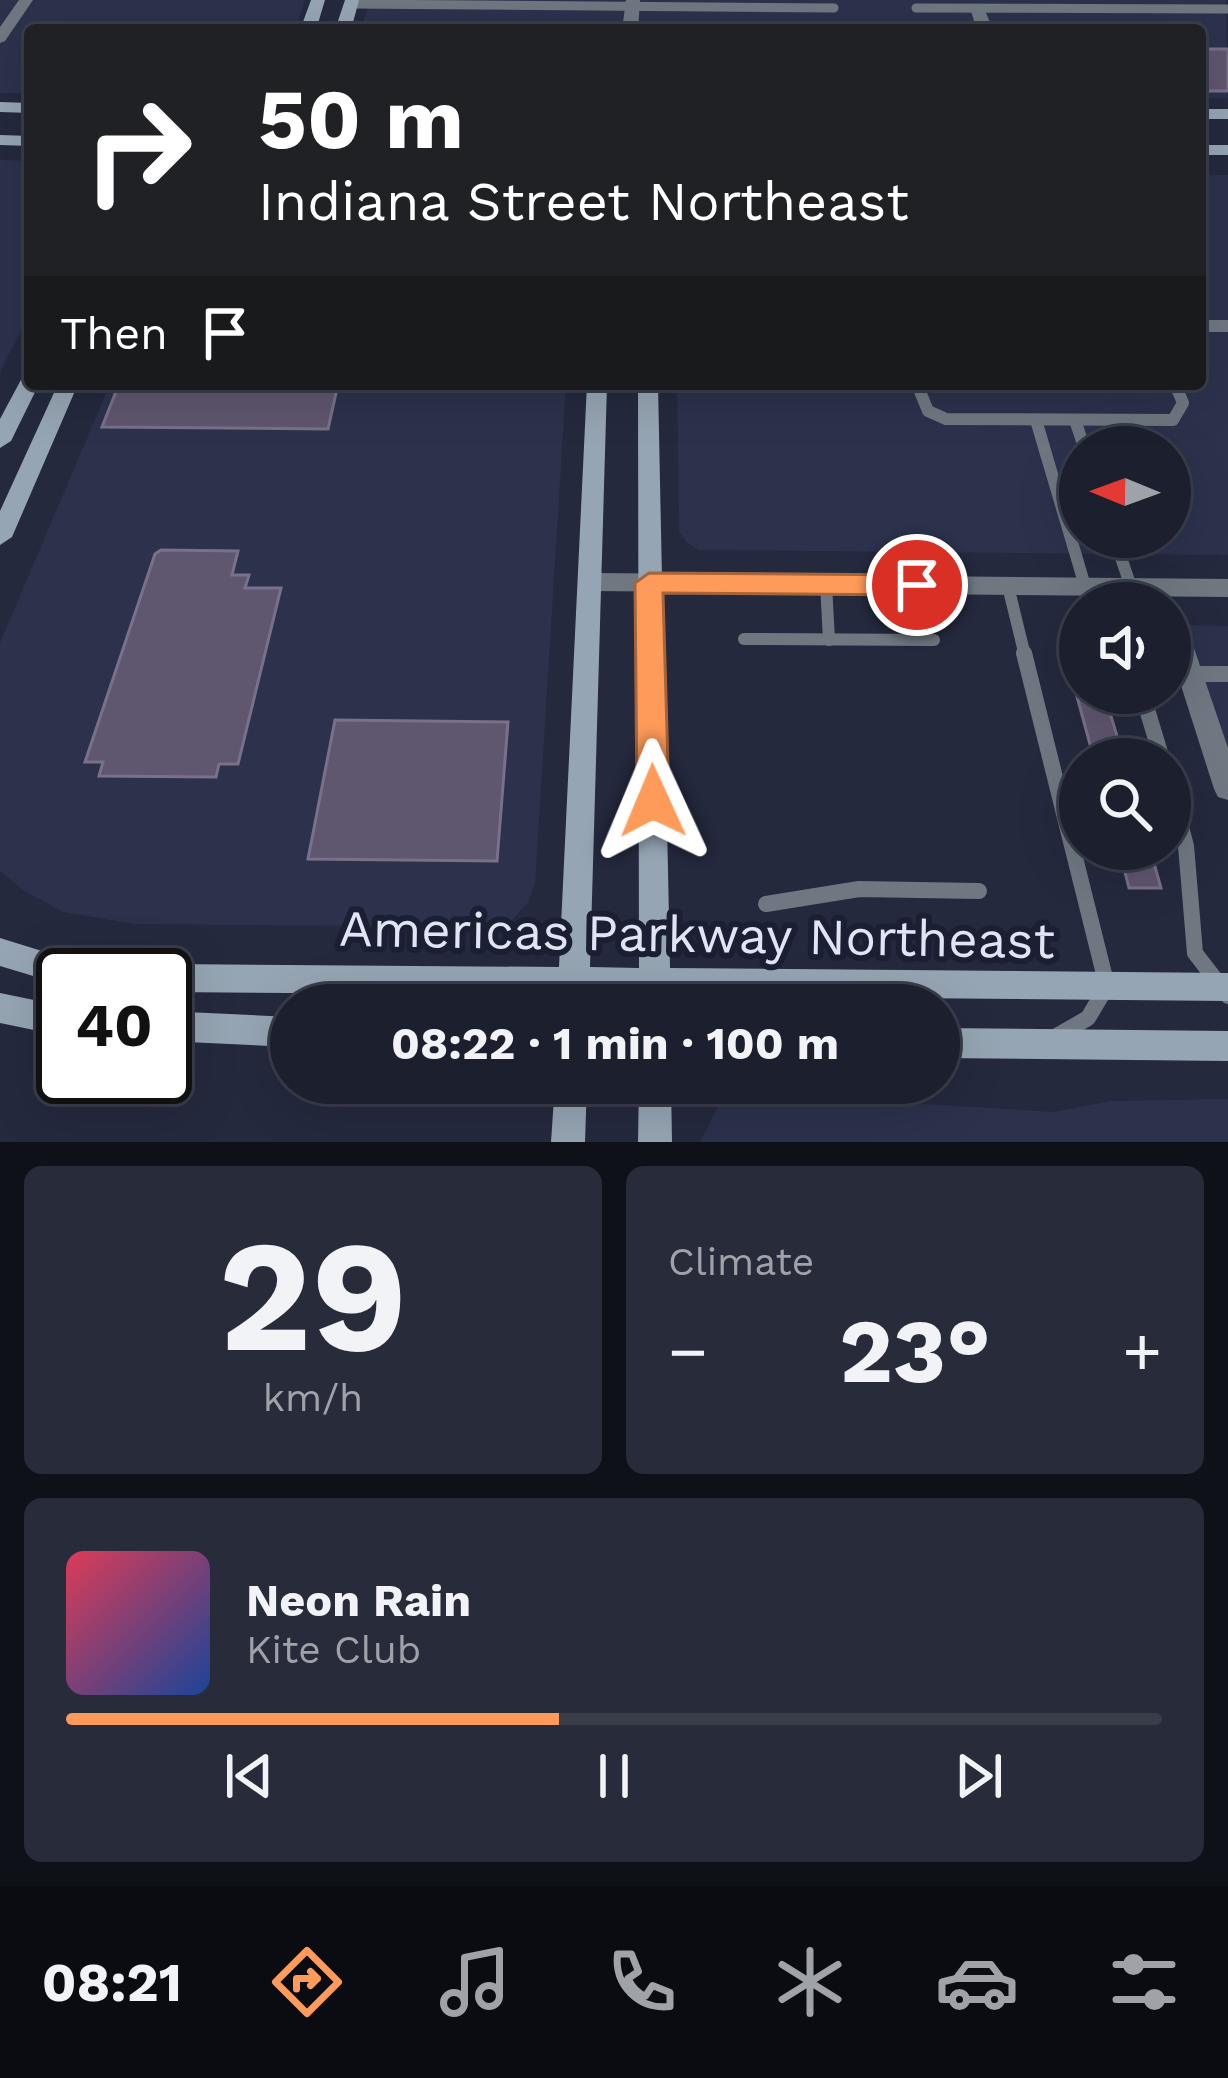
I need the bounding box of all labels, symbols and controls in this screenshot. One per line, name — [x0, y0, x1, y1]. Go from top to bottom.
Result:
text: 50 m — [258, 70, 464, 168]
icon: right — [60, 72, 216, 228]
text: Indiana Street Northeast — [258, 170, 909, 233]
icon: arrive — [192, 300, 258, 366]
text: Then — [60, 307, 168, 360]
north arrow — [1059, 426, 1191, 558]
map controls — [1059, 426, 1191, 870]
pin — [866, 534, 968, 636]
icon: arrive — [884, 552, 950, 618]
button: sound — [1059, 582, 1191, 714]
position arrow — [590, 738, 716, 864]
button: search — [1059, 738, 1191, 870]
street label: Americas Parkway Northeast — [339, 899, 1055, 970]
speed limit sign: 40 — [36, 948, 192, 1104]
text: 08:22 · 1 min · 100 m — [391, 1017, 839, 1070]
text: 29 — [218, 1205, 408, 1388]
text: Climate — [668, 1239, 814, 1284]
text: 23° — [839, 1298, 991, 1404]
text: − — [668, 1313, 708, 1390]
text: + — [1122, 1313, 1162, 1390]
text: km/h — [263, 1375, 363, 1420]
text: Neon Rain — [246, 1574, 471, 1627]
text: Kite Club — [246, 1627, 421, 1672]
icon: previous — [216, 1743, 282, 1809]
icon: pause — [581, 1743, 647, 1809]
icon: next — [946, 1743, 1012, 1809]
icon: directions — [265, 1940, 349, 2024]
icon: music — [433, 1940, 517, 2024]
icon: phone — [600, 1940, 684, 2024]
icon: climate — [768, 1940, 852, 2024]
icon: car — [935, 1940, 1019, 2024]
icon: filters — [1102, 1940, 1186, 2024]
text: 08:21 — [42, 1951, 182, 2014]

